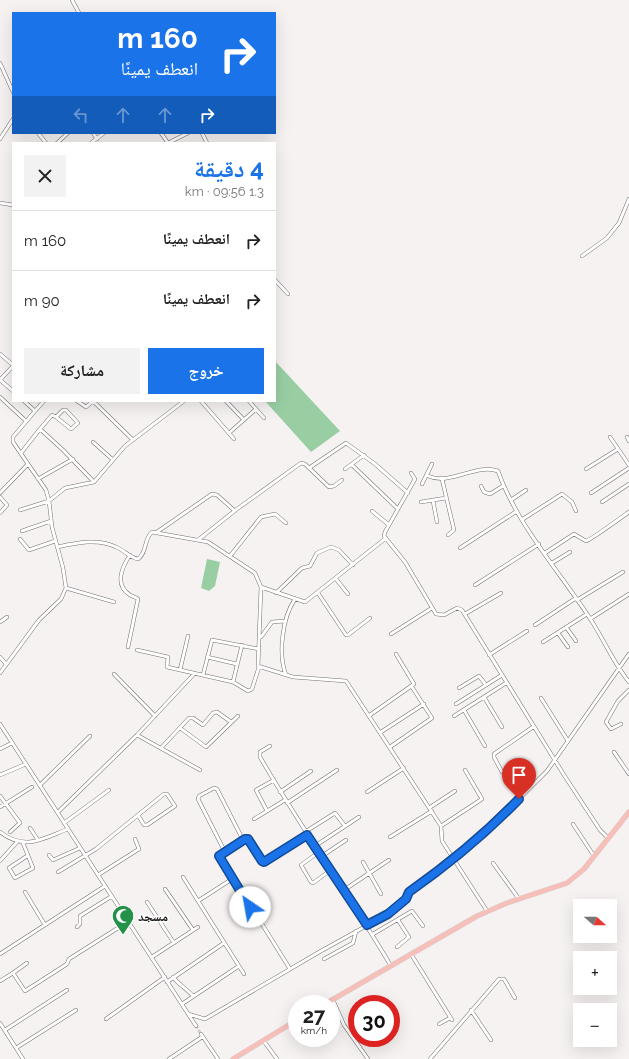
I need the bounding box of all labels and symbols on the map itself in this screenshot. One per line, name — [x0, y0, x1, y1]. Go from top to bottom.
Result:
pin — [502, 758, 536, 799]
position arrow — [229, 886, 271, 928]
north arrow — [573, 899, 617, 943]
mosque icon: مسجد — [110, 903, 136, 936]
place label: مسجد — [138, 909, 168, 924]
speed limit sign: 30 — [348, 995, 400, 1047]

